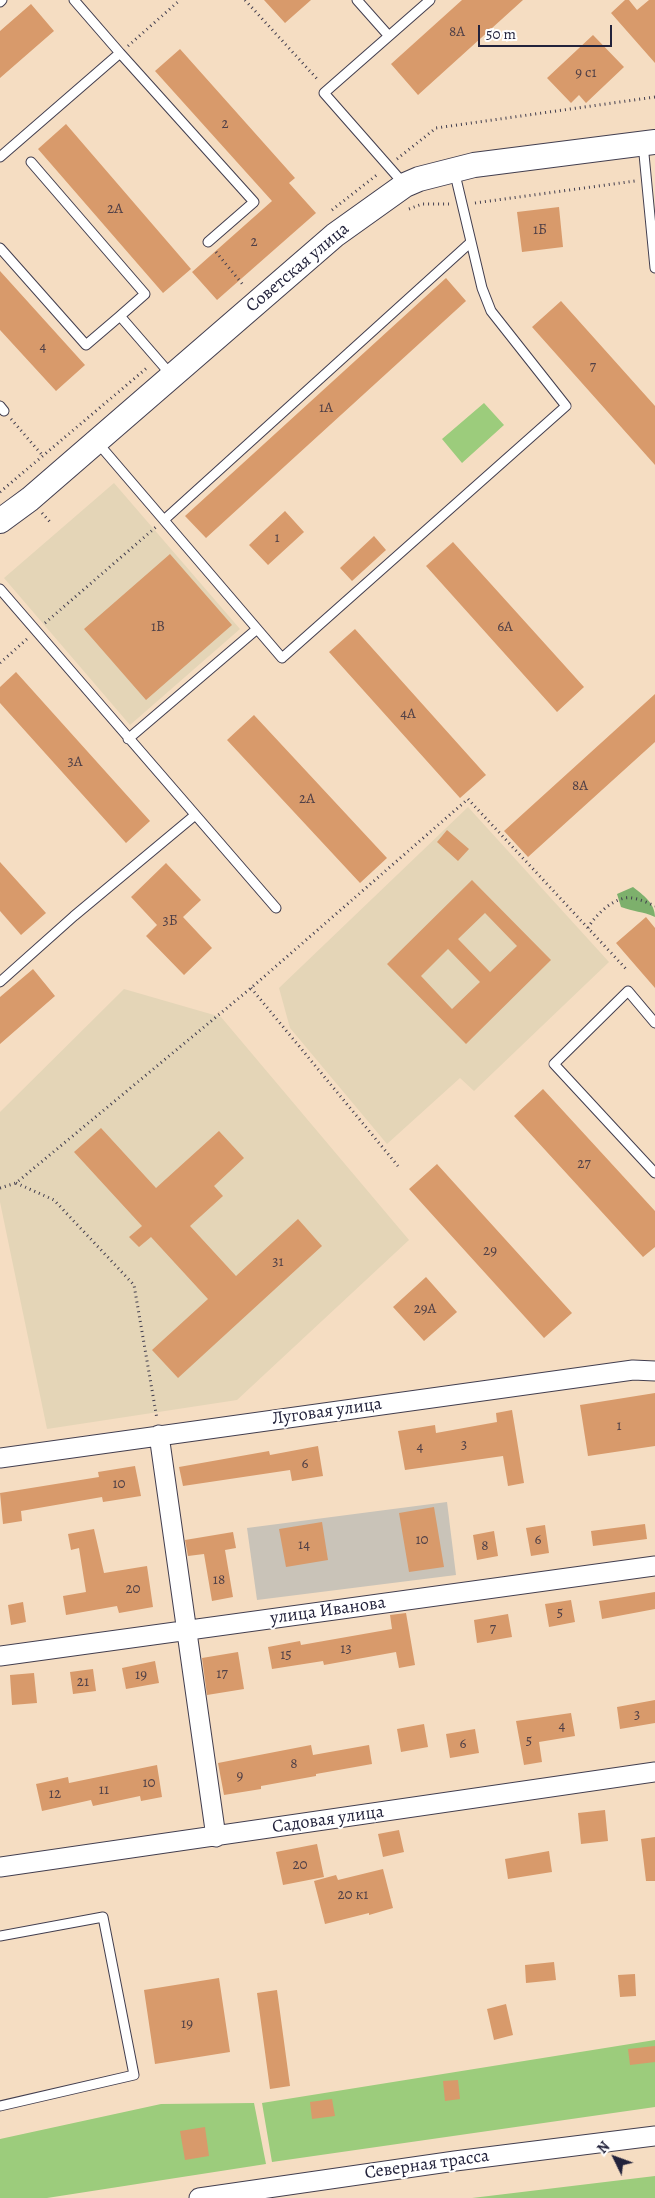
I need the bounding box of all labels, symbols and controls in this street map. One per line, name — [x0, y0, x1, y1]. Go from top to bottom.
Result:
scale bar — [480, 15, 614, 47]
house number: 8А — [449, 23, 465, 41]
text: 50 m — [486, 24, 516, 44]
house number: 9 с1 — [575, 64, 597, 82]
house number: 2 — [221, 115, 229, 133]
house number: 2А — [107, 200, 123, 218]
street label: Советская улица — [242, 219, 354, 317]
house number: 1Б — [533, 221, 547, 239]
house number: 2 — [250, 233, 258, 251]
house number: 4 — [40, 338, 46, 356]
house number: 7 — [590, 358, 596, 376]
house number: 1А — [319, 399, 333, 417]
house number: 1 — [274, 529, 280, 547]
house number: 1В — [151, 618, 165, 636]
house number: 6А — [497, 618, 513, 636]
house number: 4А — [400, 705, 416, 723]
house number: 3А — [68, 753, 82, 771]
house number: 8А — [572, 777, 588, 795]
house number: 2А — [299, 790, 315, 808]
house number: 3Б — [162, 912, 178, 930]
house number: 27 — [577, 1155, 591, 1173]
house number: 29 — [483, 1242, 497, 1260]
house number: 31 — [272, 1253, 284, 1271]
house number: 29А — [414, 1300, 436, 1318]
street label: Луговая улица — [271, 1394, 383, 1430]
house number: 1 — [616, 1417, 622, 1435]
house number: 3 — [461, 1436, 467, 1454]
house number: 4 — [417, 1438, 423, 1456]
house number: 6 — [302, 1455, 308, 1473]
house number: 10 — [112, 1475, 126, 1493]
house number: 10 — [415, 1531, 429, 1549]
house number: 6 — [535, 1531, 541, 1549]
house number: 14 — [298, 1536, 310, 1554]
house number: 8 — [481, 1537, 489, 1555]
house number: 18 — [213, 1571, 225, 1589]
house number: 20 — [125, 1580, 141, 1598]
street label: улица Иванова — [269, 1592, 387, 1630]
house number: 5 — [557, 1604, 563, 1622]
house number: 7 — [490, 1620, 496, 1638]
house number: 13 — [340, 1640, 352, 1658]
house number: 15 — [280, 1646, 292, 1664]
house number: 17 — [216, 1665, 228, 1683]
house number: 19 — [135, 1666, 147, 1684]
house number: 21 — [77, 1673, 89, 1691]
house number: 3 — [634, 1706, 640, 1724]
house number: 4 — [559, 1717, 565, 1735]
house number: 5 — [526, 1732, 532, 1750]
house number: 6 — [460, 1735, 466, 1753]
house number: 8 — [290, 1755, 298, 1773]
house number: 9 — [237, 1767, 243, 1785]
house number: 10 — [142, 1774, 156, 1792]
house number: 11 — [99, 1781, 109, 1799]
house number: 12 — [49, 1785, 61, 1803]
street label: Садовая улица — [271, 1801, 385, 1839]
house number: 20 — [292, 1856, 308, 1874]
house number: 20 к1 — [337, 1886, 369, 1904]
house number: 19 — [181, 2015, 193, 2033]
north arrow — [590, 2133, 640, 2183]
text: N — [593, 2137, 614, 2158]
street label: Северная трасса — [363, 2146, 491, 2184]

